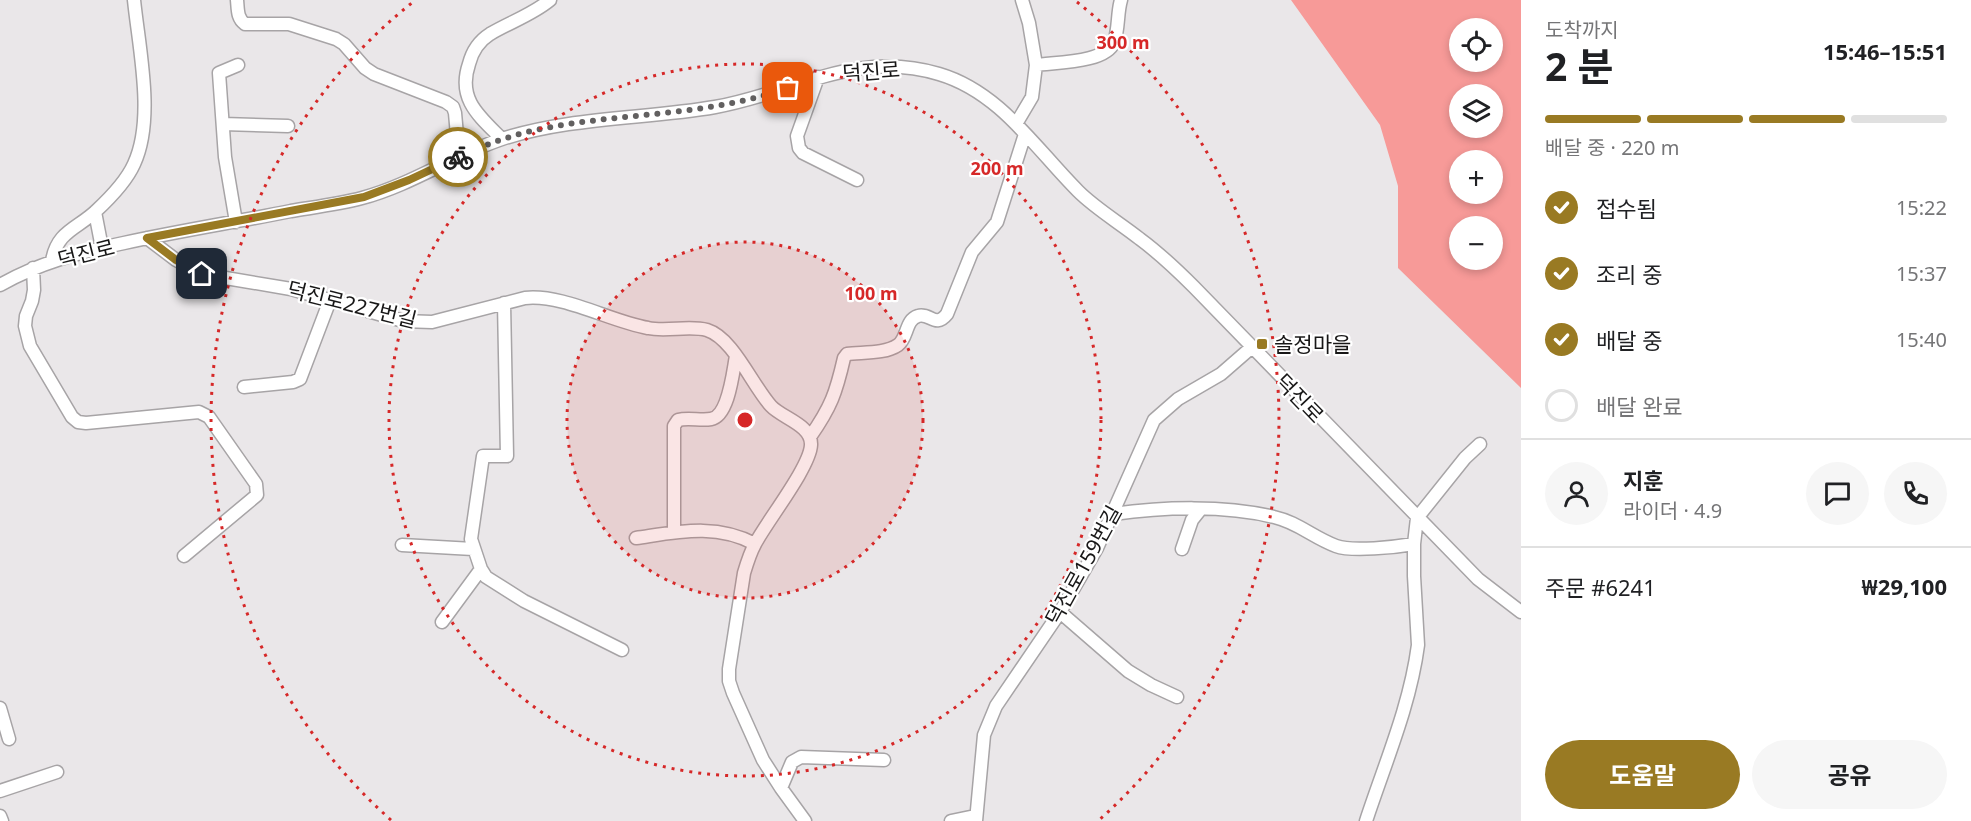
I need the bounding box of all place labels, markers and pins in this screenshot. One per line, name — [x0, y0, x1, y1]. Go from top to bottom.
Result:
pin — [762, 62, 813, 113]
pin — [176, 248, 227, 299]
place label: 솔정마을 — [1274, 330, 1351, 358]
marker: 솔정마을 — [1255, 337, 1269, 351]
centre of rings — [735, 410, 755, 430]

